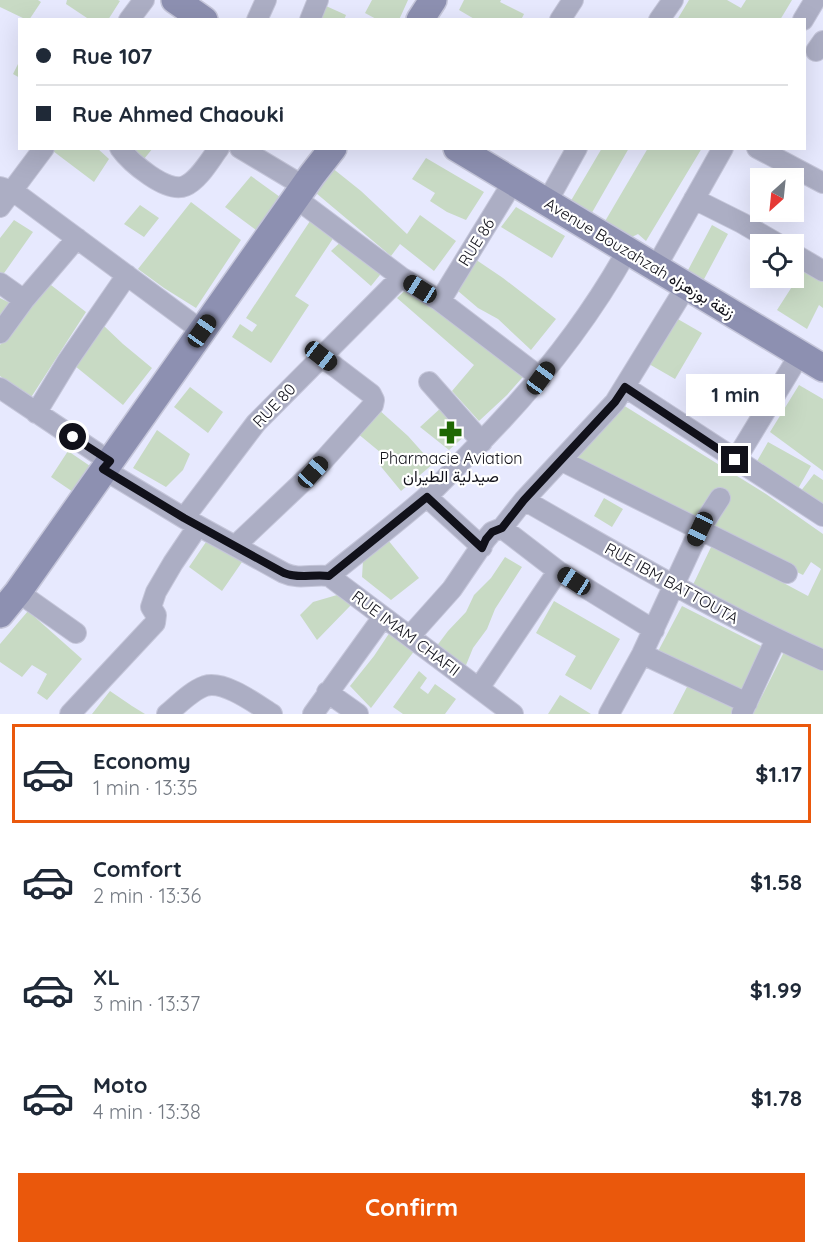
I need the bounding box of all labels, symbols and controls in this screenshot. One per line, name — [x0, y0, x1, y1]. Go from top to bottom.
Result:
text: Rue 107 — [72, 42, 152, 70]
text: Rue Ahmed Chaouki — [72, 100, 284, 128]
north arrow — [750, 168, 804, 222]
map controls — [750, 168, 804, 288]
street label: Avenue Bouzahzah زنقة بوزهزاه — [541, 193, 739, 324]
street label: RUE 86 — [454, 214, 499, 270]
button: locate — [750, 234, 804, 288]
car — [400, 272, 440, 306]
car — [184, 311, 220, 351]
car — [301, 338, 341, 374]
car — [523, 358, 559, 398]
callout: 1 min — [686, 373, 784, 415]
street label: RUE 80 — [248, 379, 300, 431]
text: 1 min — [711, 382, 760, 407]
pharmacy icon: Pharmacie Aviation صيدلية الطيران — [438, 420, 464, 446]
route start — [59, 423, 86, 450]
route end — [721, 446, 748, 473]
place label: Pharmacie Aviation صيدلية الطيران — [379, 448, 523, 487]
car — [294, 453, 332, 491]
car — [684, 509, 716, 549]
street label: RUE IBM BATTOUTA — [602, 538, 742, 628]
car — [554, 564, 594, 598]
street label: RUE IMAM CHAFII — [348, 586, 464, 680]
icon: car — [21, 747, 75, 801]
text: Economy — [93, 747, 191, 775]
text: $1.17 — [755, 760, 802, 788]
text: 1 min · 13:35 — [93, 775, 198, 800]
icon: car — [21, 855, 75, 909]
text: Comfort — [93, 855, 182, 883]
text: $1.58 — [750, 868, 802, 896]
text: 2 min · 13:36 — [93, 883, 201, 908]
icon: car — [21, 963, 75, 1017]
text: XL — [93, 963, 120, 991]
text: $1.99 — [750, 976, 802, 1004]
text: 3 min · 13:37 — [93, 991, 200, 1016]
icon: car — [21, 1071, 75, 1125]
text: Moto — [93, 1071, 147, 1099]
text: $1.78 — [751, 1084, 802, 1112]
text: 4 min · 13:38 — [93, 1099, 201, 1124]
button: Confirm — [18, 1173, 805, 1242]

